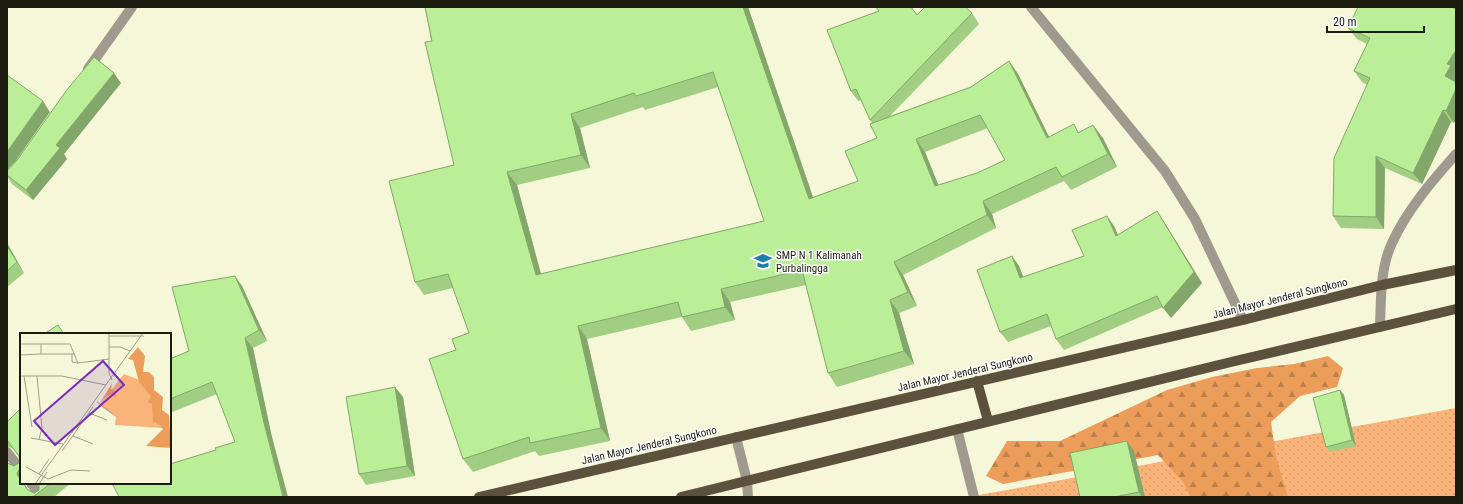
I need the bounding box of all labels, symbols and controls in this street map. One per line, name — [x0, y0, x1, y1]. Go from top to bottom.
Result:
scale bar — [1327, 8, 1424, 34]
text: 20 m — [1333, 15, 1357, 29]
place label: SMP N 1 Kalimanah Purbalingga — [776, 249, 862, 275]
school or university icon: SMP N 1 Kalimanah Purbalingga — [753, 251, 773, 271]
street label: Jalan Mayor Jenderal Sungkono — [1211, 275, 1349, 322]
inset map — [20, 333, 171, 484]
street label: Jalan Mayor Jenderal Sungkono — [896, 350, 1035, 394]
street label: Jalan Mayor Jenderal Sungkono — [580, 423, 719, 467]

